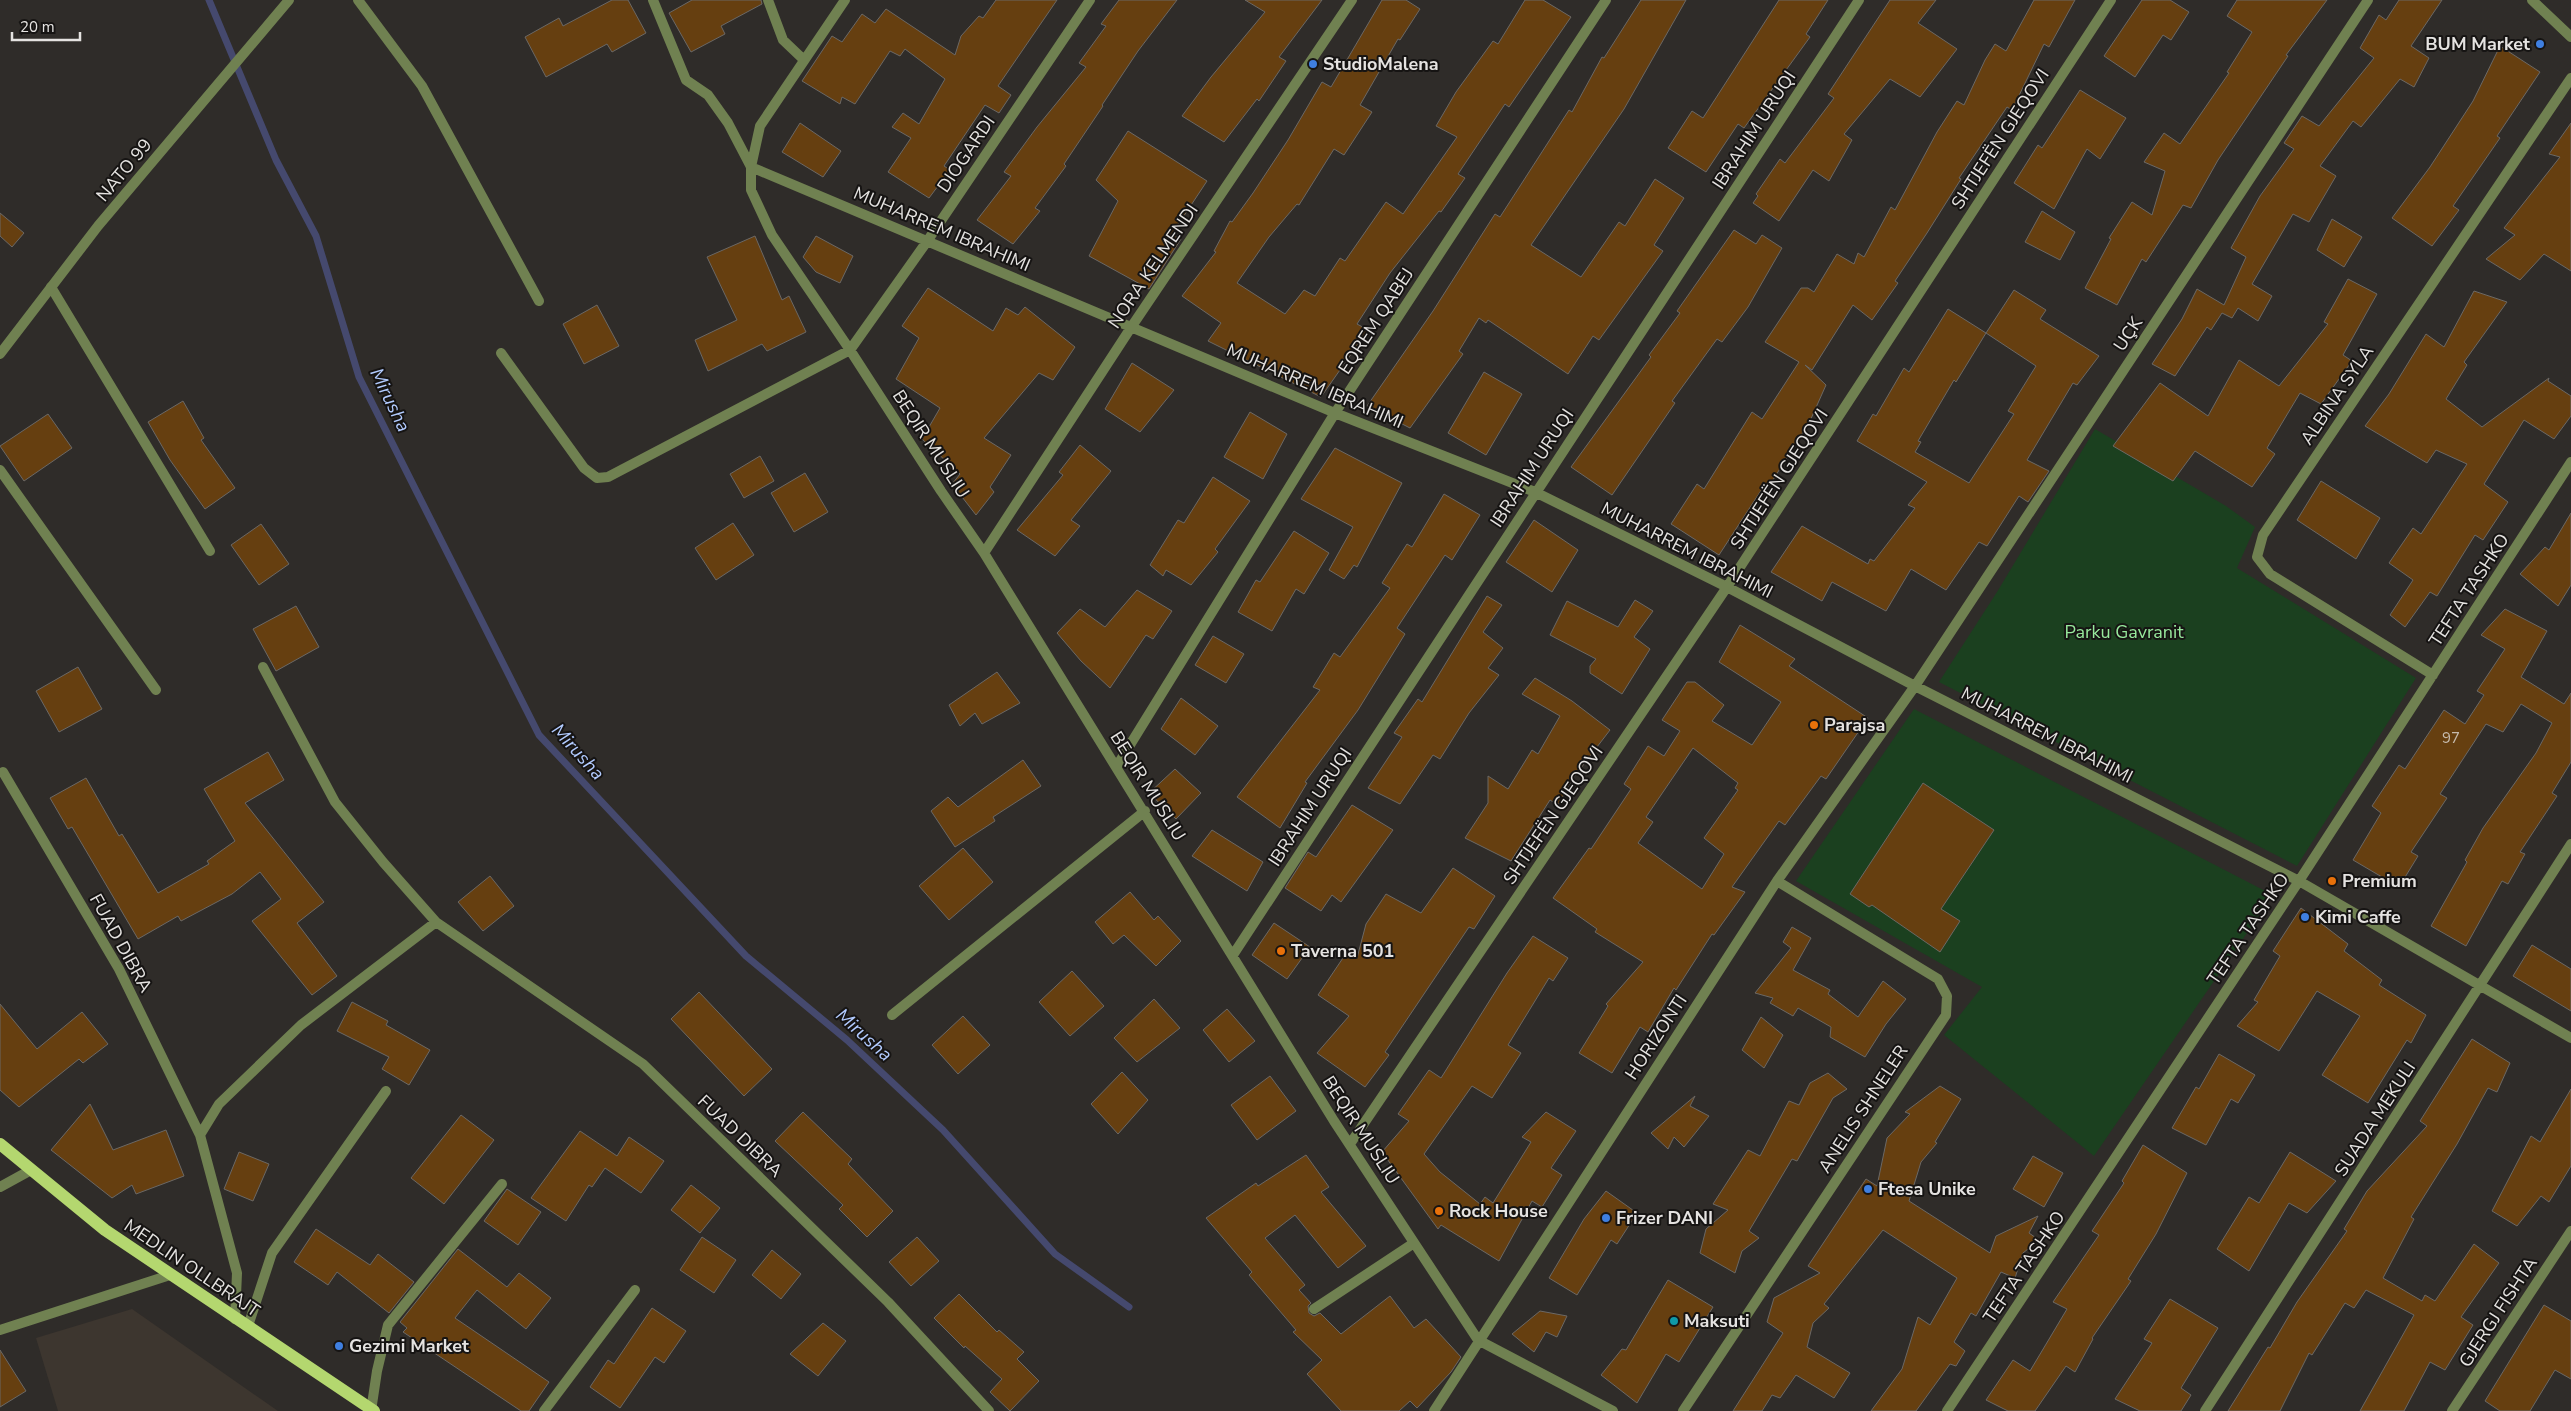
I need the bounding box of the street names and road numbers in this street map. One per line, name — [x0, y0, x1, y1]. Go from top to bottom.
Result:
street label: SHTJEFËN GJEQOVI — [1946, 64, 2054, 214]
street label: IBRAHIM URUQI — [1707, 66, 1801, 194]
street label: DIOGARDI — [931, 111, 1001, 197]
street label: NATO 99 — [91, 134, 157, 206]
street label: MUHARREM IBRAHIMI — [850, 181, 1034, 277]
street label: NORA KELMENDI — [1102, 199, 1204, 333]
street label: EQREM QABEJ — [1333, 263, 1419, 379]
street label: UÇK — [2108, 312, 2148, 356]
street label: MUHARREM IBRAHIMI — [1223, 338, 1407, 434]
street label: ALBINA SYLA — [2295, 341, 2379, 449]
street label: BEQIR MUSLIU — [887, 385, 975, 503]
street label: IBRAHIM URUQI — [1485, 404, 1579, 532]
street label: SHTJEFËN GJEQOVI — [1725, 404, 1833, 554]
street label: MUHARREM IBRAHIMI — [1597, 496, 1777, 604]
street label: TEFTA TASHKO — [2423, 529, 2515, 651]
street label: MUHARREM IBRAHIMI — [1957, 681, 2137, 789]
street label: BEQIR MUSLIU — [1105, 727, 1191, 845]
street label: SHTJEFËN GJEQOVI — [1498, 741, 1608, 889]
street label: IBRAHIM URUQI — [1263, 743, 1357, 871]
street label: TEFTA TASHKO — [2202, 868, 2294, 990]
street label: FUAD DIBRA — [84, 889, 158, 997]
street label: HORIZONTI — [1620, 990, 1692, 1084]
street label: ANELIS SHNELER — [1813, 1040, 1913, 1178]
street label: SUADA MEKULI — [2329, 1057, 2421, 1181]
street label: BEQIR MUSLIU — [1317, 1071, 1405, 1189]
street label: FUAD DIBRA — [692, 1089, 788, 1183]
street label: TEFTA TASHKO — [1978, 1206, 2070, 1328]
street label: MEDLIN OLLBRAJT — [119, 1214, 265, 1323]
street label: GJERGJ FISHTA — [2453, 1252, 2543, 1372]

